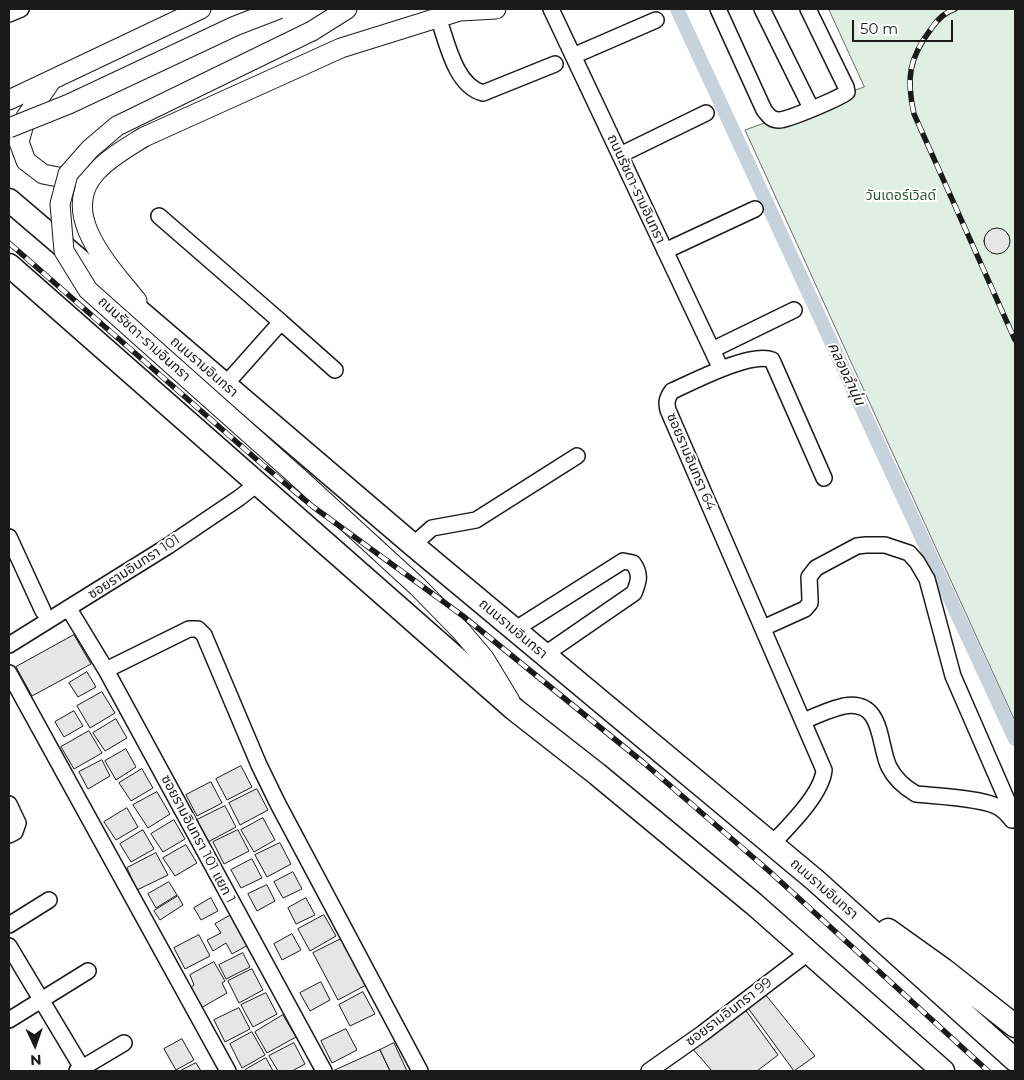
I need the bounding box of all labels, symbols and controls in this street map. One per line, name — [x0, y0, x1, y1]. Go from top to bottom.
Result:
scale bar — [854, 10, 955, 42]
text: 50 m — [860, 19, 898, 38]
street label: ถนนรัชดา-รามอินทรา — [603, 132, 669, 246]
park label: วันเดอร์เวิลด์ — [866, 188, 936, 204]
street label: ถนนรัชดา-รามอินทรา — [94, 293, 194, 385]
street label: ถนนรามอินทรา — [167, 333, 241, 401]
water label: คลองลำนุ่น — [824, 340, 868, 408]
street label: ซอยรามอินทรา 64 — [663, 411, 719, 513]
street label: ซอยรามอินทรา 101 — [85, 531, 183, 603]
street label: ถนนรามอินทรา — [475, 595, 551, 663]
street label: ซอยรามอินทรา 101 แยก 1 — [157, 772, 239, 906]
street label: ถนนรามอินทรา — [787, 855, 861, 923]
street label: ซอยรามอินทรา 99 — [683, 974, 775, 1050]
north arrow — [10, 1020, 60, 1070]
text: N — [30, 1051, 42, 1069]

